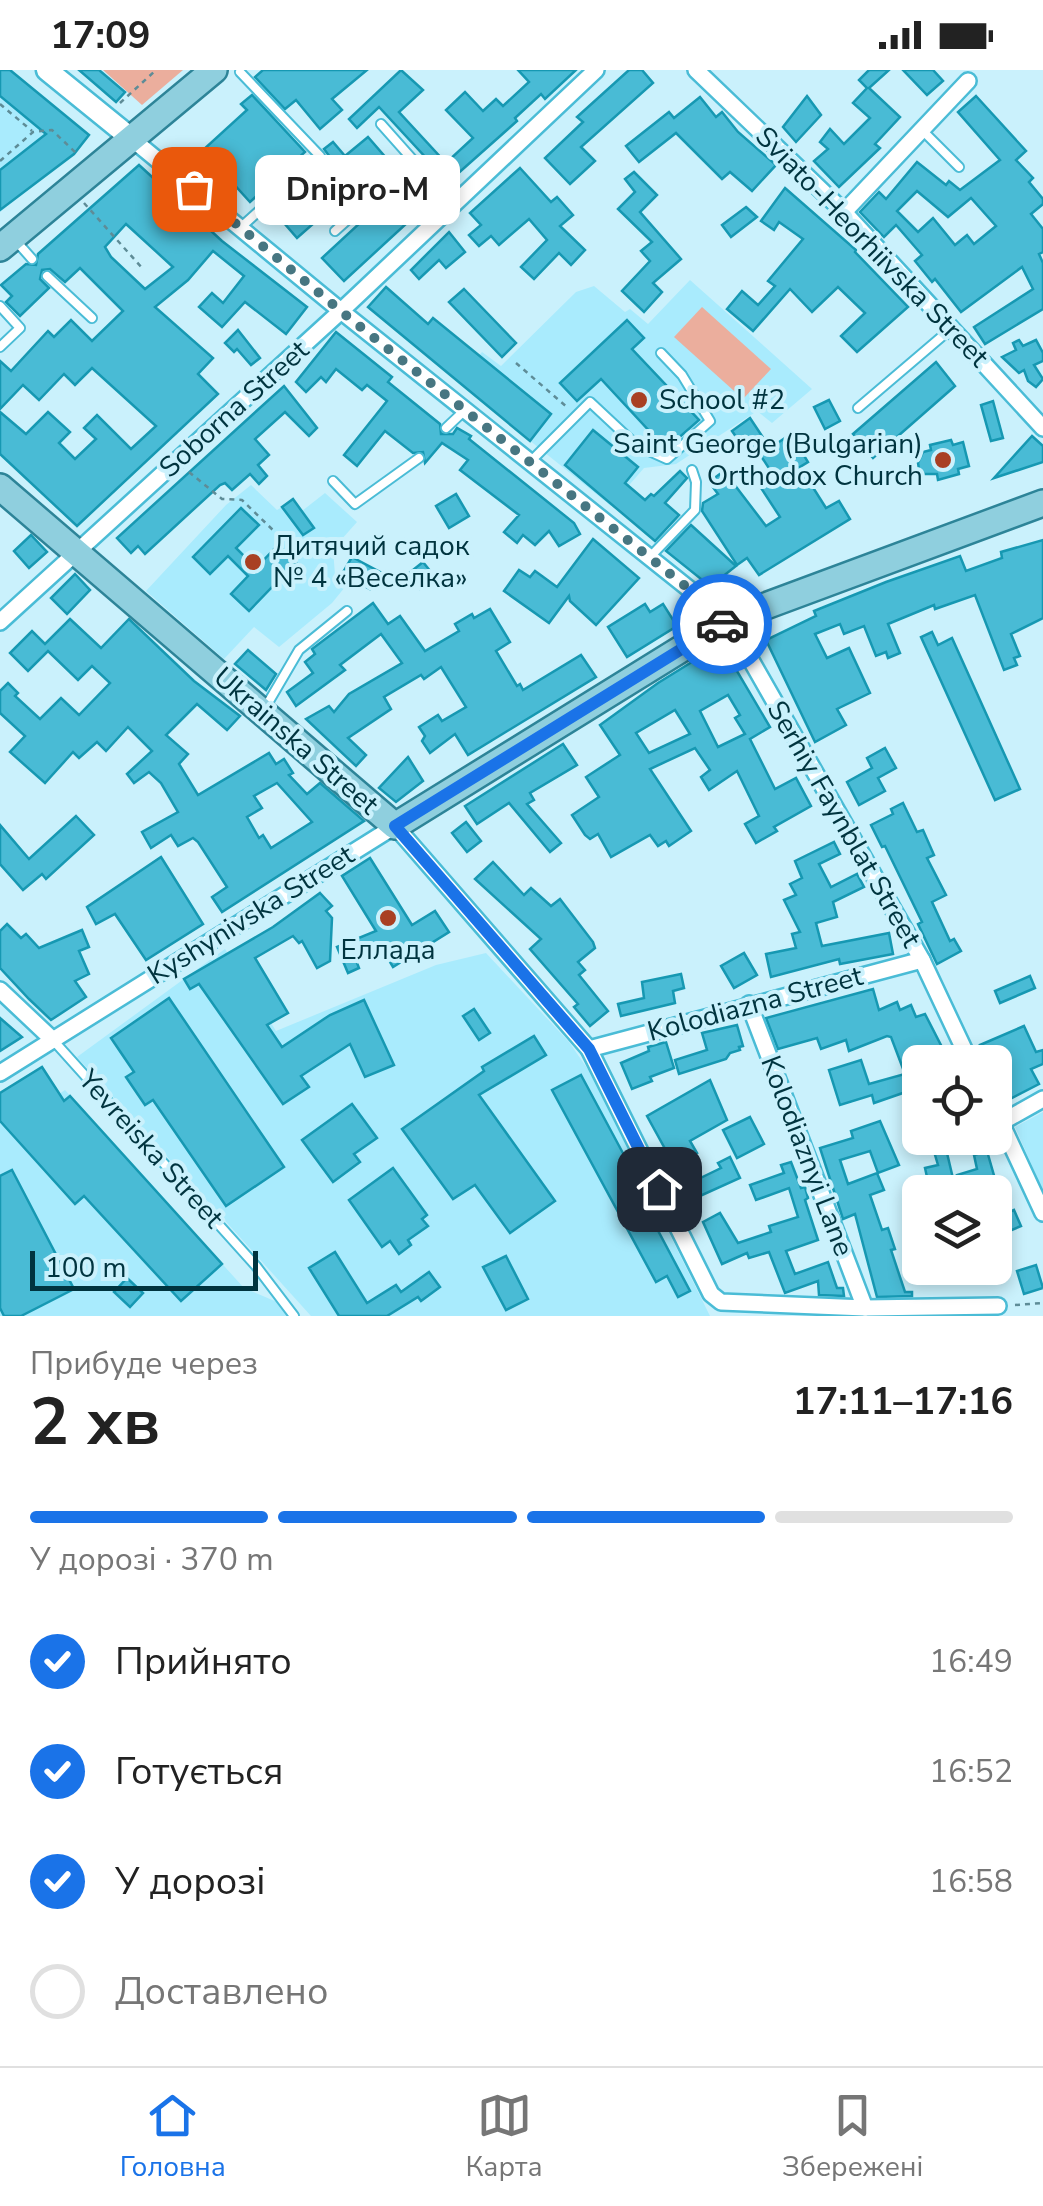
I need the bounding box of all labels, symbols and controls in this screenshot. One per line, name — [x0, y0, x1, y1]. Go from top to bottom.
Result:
text: 17:09 — [50, 10, 151, 61]
street label: Sviato-Heorhiivska Street — [747, 118, 997, 376]
pin — [152, 147, 237, 232]
callout: Dnipro-M — [254, 154, 459, 224]
icon: bag — [167, 162, 222, 217]
text: Dnipro-M — [286, 168, 429, 211]
street label: Soborna Street — [151, 332, 317, 486]
place label: School #2 — [659, 381, 785, 419]
marker: School #2 — [628, 389, 650, 411]
place label: Saint George (Bulgarian) Orthodox Church — [613, 425, 923, 495]
marker: Saint George (Bulgarian) Orthodox Church — [932, 449, 954, 471]
place label: Дитячий садок № 4 «Веселка» — [273, 527, 470, 597]
marker: Дитячий садок № 4 «Веселка» — [242, 551, 264, 573]
courier — [672, 574, 772, 674]
icon: car — [695, 597, 750, 652]
street label: Ukrainska Street — [205, 659, 387, 823]
street label: Serhiy Faynblat Street — [758, 694, 930, 954]
street label: Kyshynivska Street — [141, 836, 362, 994]
marker: Еллада — [377, 907, 399, 929]
place label: Еллада — [340, 931, 436, 969]
street label: Kolodiazna Street — [643, 957, 867, 1051]
map controls — [902, 1045, 1012, 1285]
button: locate — [902, 1045, 1012, 1155]
street label: Kolodiaznyi Lane — [751, 1050, 863, 1262]
street label: Yevreiska Street — [69, 1061, 232, 1236]
pin — [617, 1147, 702, 1232]
icon: home — [632, 1162, 687, 1217]
button: layers — [902, 1175, 1012, 1285]
scale bar — [30, 1246, 258, 1290]
text: 100 m — [45, 1249, 127, 1287]
text: Прибуде через — [30, 1342, 258, 1385]
text: 17:11–17:16 — [793, 1376, 1013, 1427]
text: 2 хв — [30, 1378, 160, 1467]
text: У дорозі · 370 m — [30, 1538, 274, 1581]
icon: check — [30, 1634, 85, 1689]
text: Прийнято — [115, 1636, 292, 1687]
text: 16:49 — [929, 1640, 1013, 1683]
icon: check — [30, 1744, 85, 1799]
text: Готується — [115, 1746, 284, 1797]
text: 16:52 — [929, 1750, 1013, 1793]
icon: check — [30, 1854, 85, 1909]
text: У дорозі — [115, 1856, 265, 1907]
text: 16:58 — [929, 1860, 1013, 1903]
text: Доставлено — [115, 1966, 328, 2017]
tab: Головна — [120, 2088, 226, 2186]
tab: Карта — [465, 2088, 543, 2186]
tab: Збережені — [782, 2088, 923, 2186]

